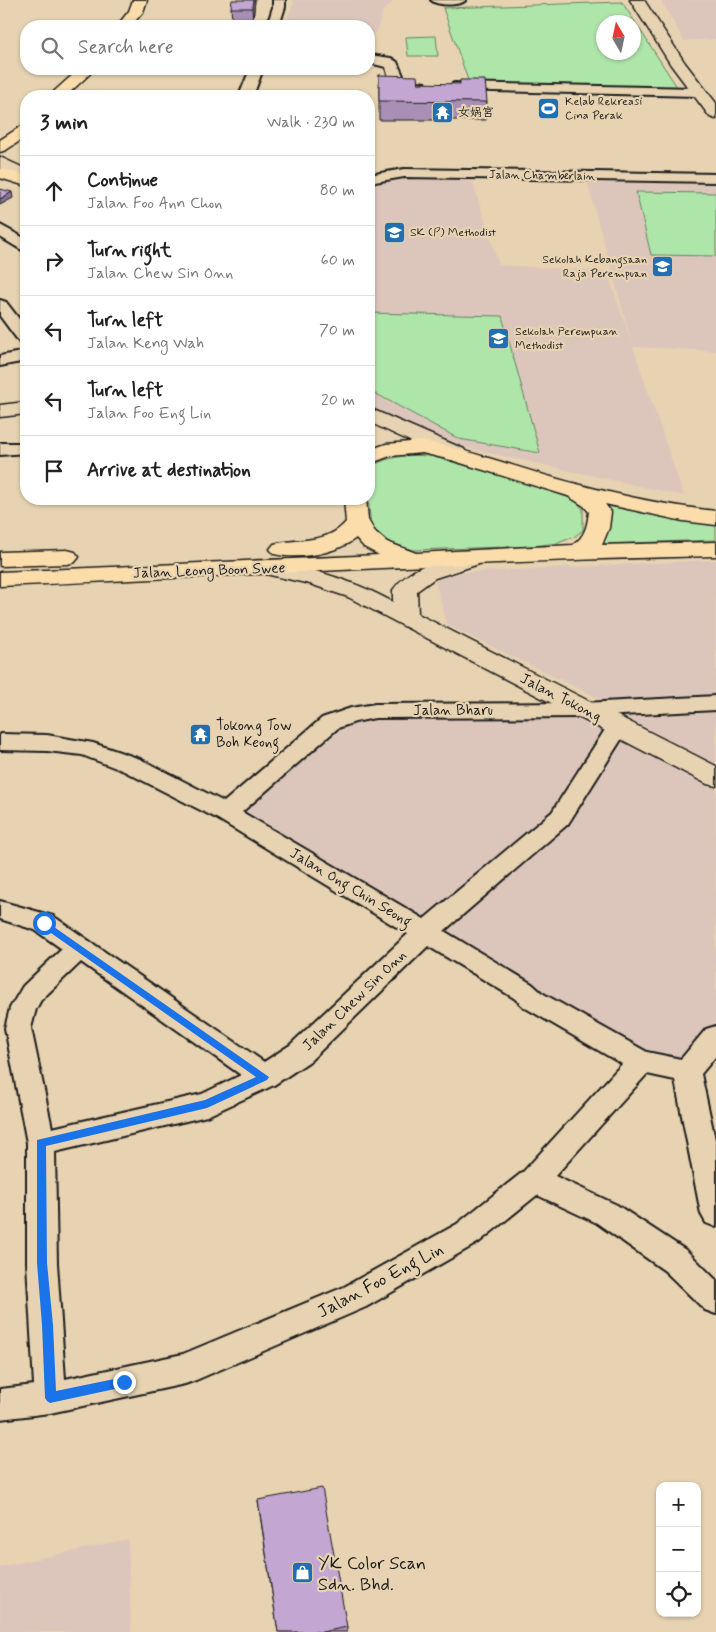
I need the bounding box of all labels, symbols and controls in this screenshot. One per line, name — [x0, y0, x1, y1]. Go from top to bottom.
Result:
north arrow — [596, 15, 641, 60]
search box — [20, 20, 375, 75]
icon: search — [38, 34, 66, 62]
text: Search here — [78, 35, 174, 60]
place label: Kelab Rekreasi Cina Perak — [565, 94, 643, 124]
sports icon: Kelab Rekreasi Cina Perak — [537, 96, 561, 120]
temple icon: 女娲宫 — [430, 100, 454, 124]
place label: 女娲宫 — [458, 105, 494, 121]
text: 3 min — [40, 109, 88, 137]
text: Walk · 230 m — [267, 112, 355, 133]
street label: Jalan Chamberlain — [489, 167, 596, 185]
text: Continue — [87, 168, 158, 193]
icon: ahead — [40, 177, 68, 205]
text: 80 m — [320, 180, 355, 201]
text: Jalan Foo Ann Chon — [87, 193, 222, 214]
school or university icon: SK (P) Methodist — [382, 220, 406, 244]
place label: SK (P) Methodist — [410, 225, 497, 241]
text: Turn right — [87, 238, 171, 263]
icon: right — [40, 247, 68, 275]
text: 60 m — [321, 250, 355, 271]
place label: Sekolah Kebangsaan Raja Perempuan — [542, 252, 647, 282]
school or university icon: Sekolah Kebangsaan Raja Perempuan — [651, 254, 675, 278]
text: Jalan Chew Sin Onn — [87, 263, 233, 284]
text: Turn left — [87, 308, 163, 333]
icon: left — [40, 317, 68, 345]
text: 70 m — [319, 320, 355, 341]
place label: Sekolah Perempuan Methodist — [515, 324, 619, 354]
school or university icon: Sekolah Perempuan Methodist — [487, 326, 511, 350]
text: Jalan Keng Wah — [87, 333, 204, 354]
text: Turn left — [87, 378, 163, 403]
icon: left — [40, 387, 68, 415]
text: 20 m — [321, 390, 355, 411]
text: Jalan Foo Eng Lin — [87, 403, 211, 424]
icon: arrive — [40, 457, 68, 485]
text: Arrive at destination — [87, 458, 251, 483]
street label: Jalan Leong Boon Swee — [132, 558, 286, 585]
street label: Jalan Tokong — [516, 669, 605, 727]
street label: Jalan Bharu — [413, 701, 493, 721]
place label: Tokong Tow Boh Keong — [216, 716, 292, 754]
temple icon: Tokong Tow Boh Keong — [188, 722, 212, 746]
street label: Jalan Ong Chin Seong — [285, 843, 415, 933]
route start — [33, 912, 56, 935]
street label: Jalan Chew Sin Onn — [298, 946, 411, 1056]
street label: Jalan Foo Eng Lin — [313, 1237, 449, 1326]
route end — [113, 1371, 136, 1394]
map controls — [656, 1482, 701, 1617]
button: + — [656, 1482, 701, 1527]
button: − — [656, 1527, 701, 1572]
place label: YK Color Scan Sdn. Bhd. — [318, 1552, 426, 1597]
shop icon: YK Color Scan Sdn. Bhd. — [290, 1561, 314, 1585]
button: locate — [656, 1572, 701, 1617]

